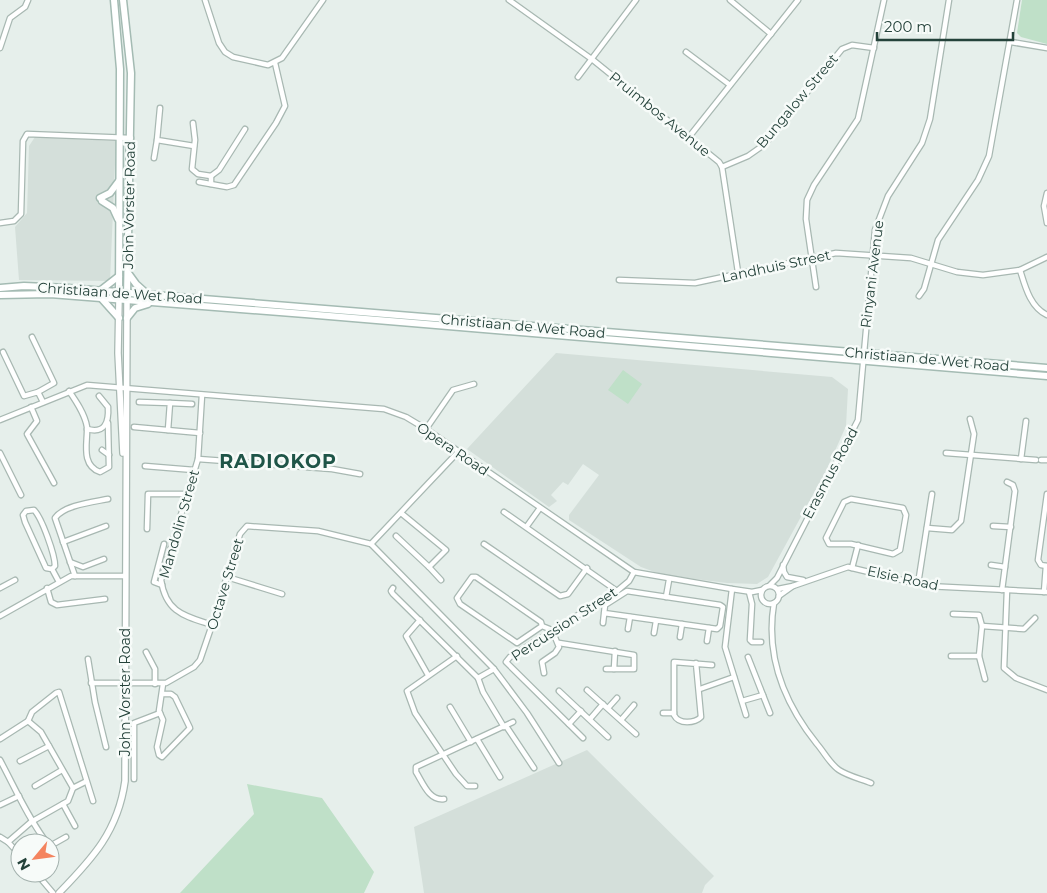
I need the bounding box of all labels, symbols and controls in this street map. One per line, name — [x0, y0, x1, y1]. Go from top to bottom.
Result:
scale bar — [877, 10, 1013, 42]
text: 200 m — [884, 17, 932, 36]
street label: Bungalow Street — [752, 50, 842, 152]
street label: Pruimbos Avenue — [606, 68, 714, 160]
street label: John Vorster Road — [119, 141, 139, 270]
street label: Rinyani Avenue — [856, 219, 888, 329]
street label: Landhuis Street — [720, 246, 832, 286]
street label: Christiaan de Wet Road — [37, 278, 203, 308]
street label: Christiaan de Wet Road — [440, 310, 606, 342]
street label: Christiaan de Wet Road — [844, 343, 1010, 375]
street label: Opera Road — [413, 418, 493, 480]
street label: Erasmus Road — [798, 424, 862, 522]
district label: RADIOKOP — [219, 450, 337, 473]
street label: Mandolin Street — [155, 467, 203, 580]
street label: Octave Street — [202, 536, 248, 632]
street label: Elsie Road — [866, 562, 940, 594]
street label: Percussion Street — [508, 583, 621, 665]
street label: John Vorster Road — [116, 628, 134, 757]
north arrow — [10, 833, 60, 883]
text: N — [13, 855, 34, 874]

